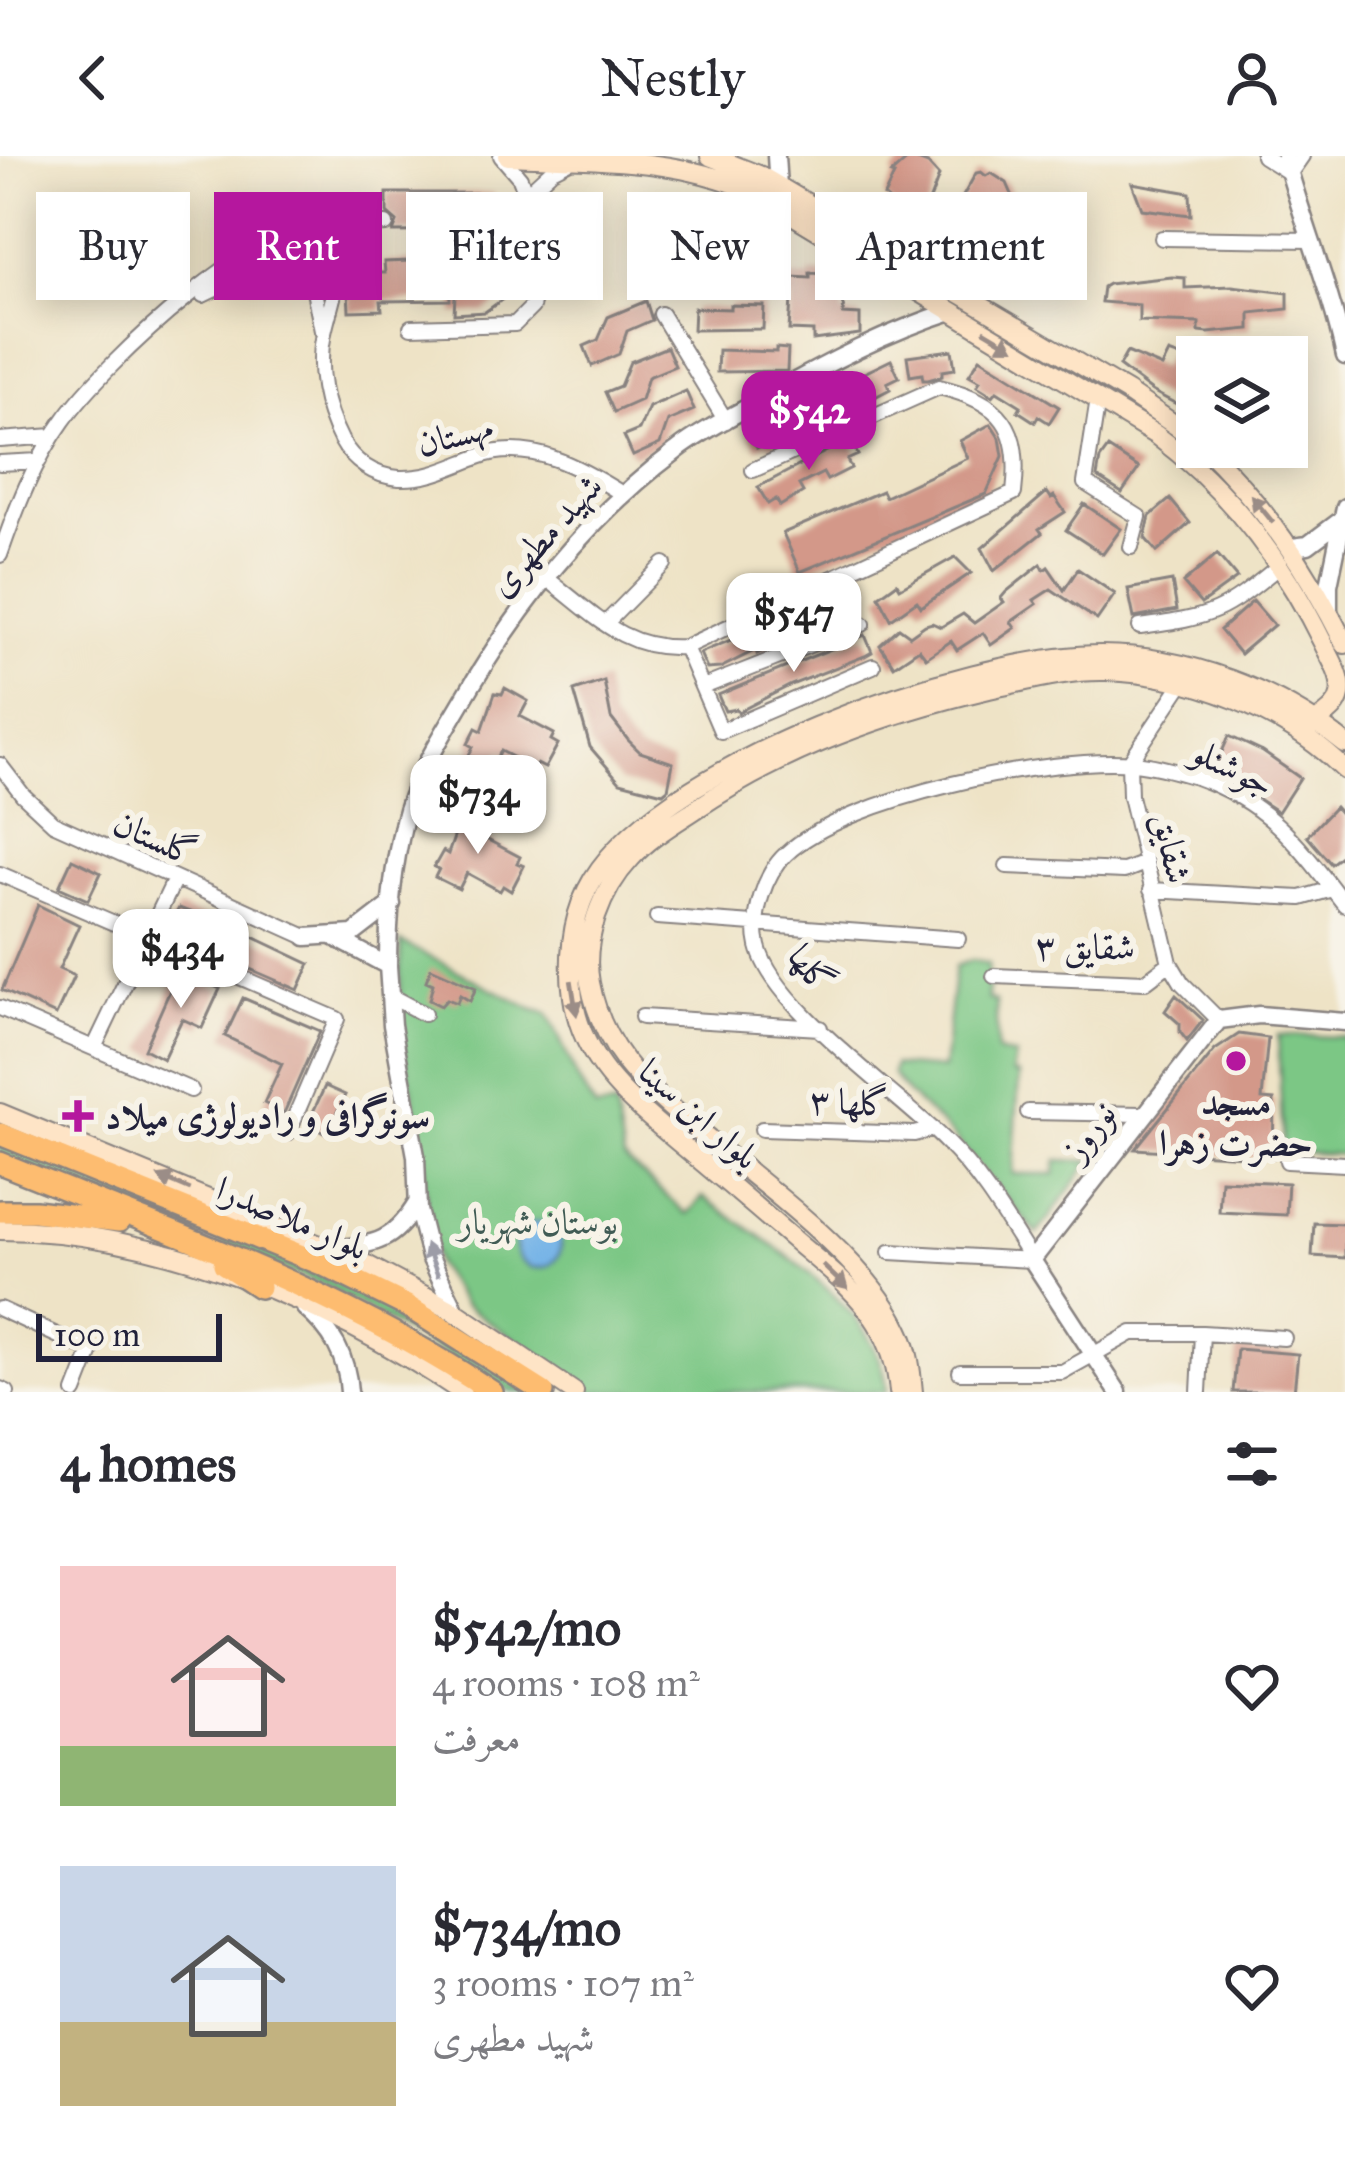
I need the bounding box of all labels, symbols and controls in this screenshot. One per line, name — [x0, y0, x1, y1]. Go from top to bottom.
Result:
icon: back — [60, 45, 126, 111]
text: Nestly — [600, 45, 745, 111]
icon: person — [1219, 45, 1285, 111]
chip: Buy — [36, 192, 190, 300]
chip: Rent — [214, 192, 382, 300]
chip: Filters — [406, 192, 603, 300]
chip: New — [627, 192, 791, 300]
chip: Apartment — [815, 192, 1087, 300]
one-way arrow — [982, 328, 1016, 349]
map controls — [1176, 336, 1308, 468]
button: layers — [1176, 336, 1308, 468]
pin: $542 — [738, 371, 880, 473]
text: $542 — [768, 386, 850, 434]
street label: مهستان — [412, 404, 498, 467]
street label: شهید مطهری — [478, 464, 612, 606]
one-way arrow — [1250, 493, 1276, 524]
pin: $547 — [723, 573, 865, 675]
text: $547 — [753, 588, 835, 636]
street label: جوشنلو — [1181, 728, 1281, 807]
pin: $734 — [407, 755, 549, 857]
text: $734 — [437, 770, 519, 818]
street label: گلستان — [107, 800, 203, 876]
street label: شقایق — [1143, 809, 1201, 887]
pin: $434 — [110, 909, 252, 1011]
text: $434 — [140, 924, 222, 972]
street label: شقایق ۳ — [1035, 925, 1135, 969]
street label: گلها — [778, 936, 844, 1002]
one-way arrow — [565, 980, 584, 1018]
marker: مسجد حضرت زهرا — [1223, 1048, 1249, 1074]
street label: بلوار ابن سینا — [629, 1049, 769, 1179]
street label: گلها ۳ — [809, 1079, 889, 1125]
place label: مسجد حضرت زهرا — [1159, 1080, 1313, 1168]
place label: سونوگرافی و رادیولوژی میلاد — [105, 1092, 430, 1139]
street label: نوروز — [1051, 1093, 1125, 1172]
marker: سونوگرافی و رادیولوژی میلاد — [62, 1100, 94, 1132]
street label: بلوار ملاصدرا — [210, 1166, 374, 1270]
one-way arrow — [156, 1173, 192, 1192]
park label: بوستان شهریار — [455, 1200, 618, 1245]
one-way arrow — [422, 1241, 441, 1277]
one-way arrow — [821, 1262, 850, 1290]
scale bar — [36, 1308, 222, 1361]
text: 100 m — [54, 1315, 140, 1355]
icon: filters — [1219, 1431, 1285, 1497]
text: 4 homes — [60, 1433, 236, 1495]
text: $542/mo — [432, 1597, 621, 1659]
icon: home — [156, 1614, 300, 1758]
icon: heart — [1219, 1653, 1285, 1719]
text: 4 rooms · 108 m² — [432, 1659, 700, 1707]
text: معرفت — [432, 1714, 521, 1762]
text: $734/mo — [432, 1897, 621, 1959]
icon: home — [156, 1914, 300, 2058]
icon: heart — [1219, 1953, 1285, 2019]
text: 3 rooms · 107 m² — [432, 1959, 694, 2007]
text: شهید مطهری — [432, 2014, 595, 2062]

